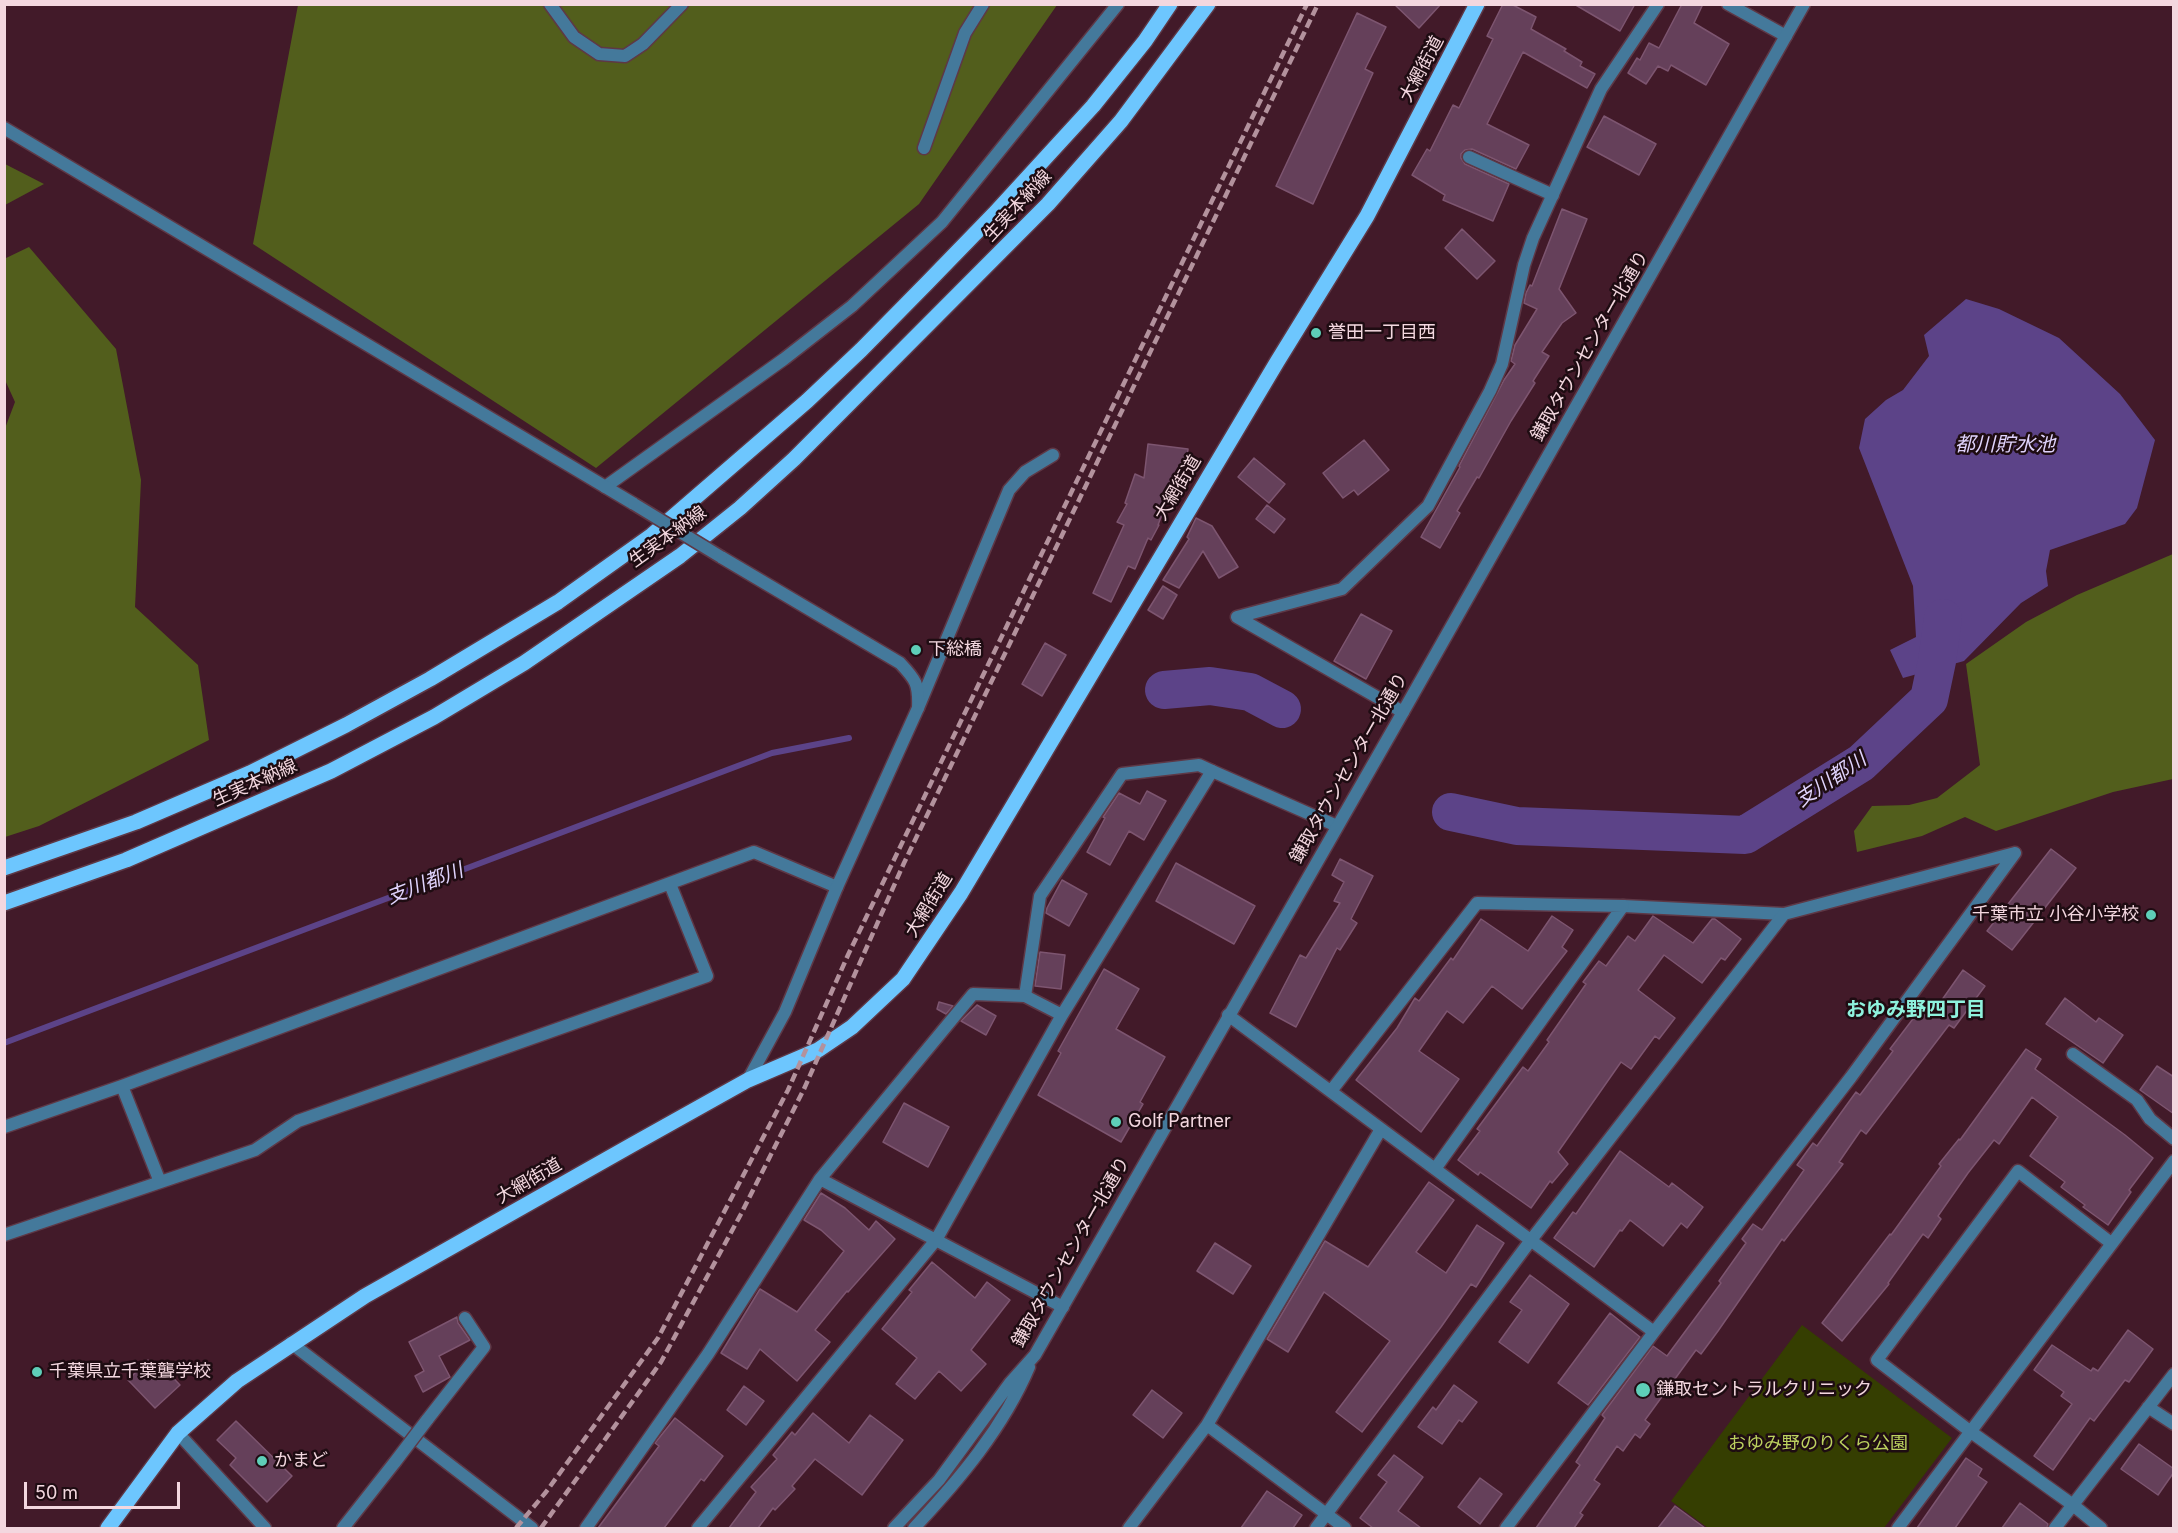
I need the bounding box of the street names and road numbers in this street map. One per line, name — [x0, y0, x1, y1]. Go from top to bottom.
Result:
street label: 大網街道 — [1396, 32, 1448, 106]
street label: 生実本納線 — [979, 166, 1057, 246]
street label: 鎌取タウンセンター北通り — [1527, 247, 1653, 445]
street label: 大網街道 — [1150, 452, 1206, 524]
street label: 生実本納線 — [625, 502, 711, 572]
street label: 鎌取タウンセンター北通り — [1286, 669, 1412, 867]
street label: 生実本納線 — [209, 755, 301, 811]
street label: 大網街道 — [901, 869, 957, 941]
street label: 鎌取タウンセンター北通り — [1008, 1153, 1134, 1351]
street label: 大網街道 — [492, 1154, 566, 1208]

